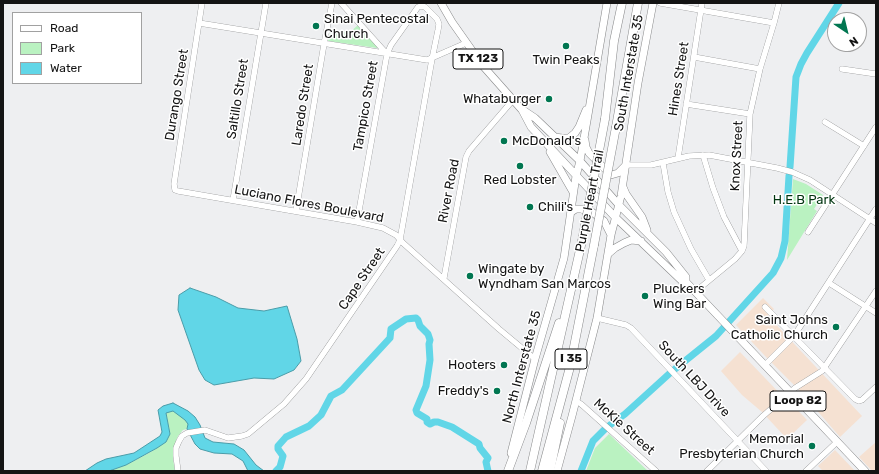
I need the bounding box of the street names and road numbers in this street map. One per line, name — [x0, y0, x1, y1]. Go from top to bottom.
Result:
street label: South Interstate 35 — [611, 13, 647, 133]
street label: Hines Street — [665, 41, 693, 117]
street label: Durango Street — [162, 48, 192, 142]
road number: TX 123 — [453, 49, 503, 69]
street label: Saltillo Street — [224, 58, 252, 140]
street label: Tampico Street — [350, 60, 382, 152]
street label: Laredo Street — [289, 63, 317, 147]
street label: Knox Street — [727, 120, 747, 192]
street label: Purple Heart Trail — [572, 148, 608, 254]
street label: River Road — [435, 158, 463, 224]
street label: Luciano Flores Boulevard — [233, 182, 385, 226]
street label: Cape Street — [336, 245, 388, 313]
street label: North Interstate 35 — [499, 309, 545, 425]
street label: South LBJ Drive — [655, 338, 733, 420]
road number: I 35 — [555, 349, 587, 369]
road number: Loop 82 — [770, 391, 826, 411]
street label: McKie Street — [590, 396, 658, 458]

